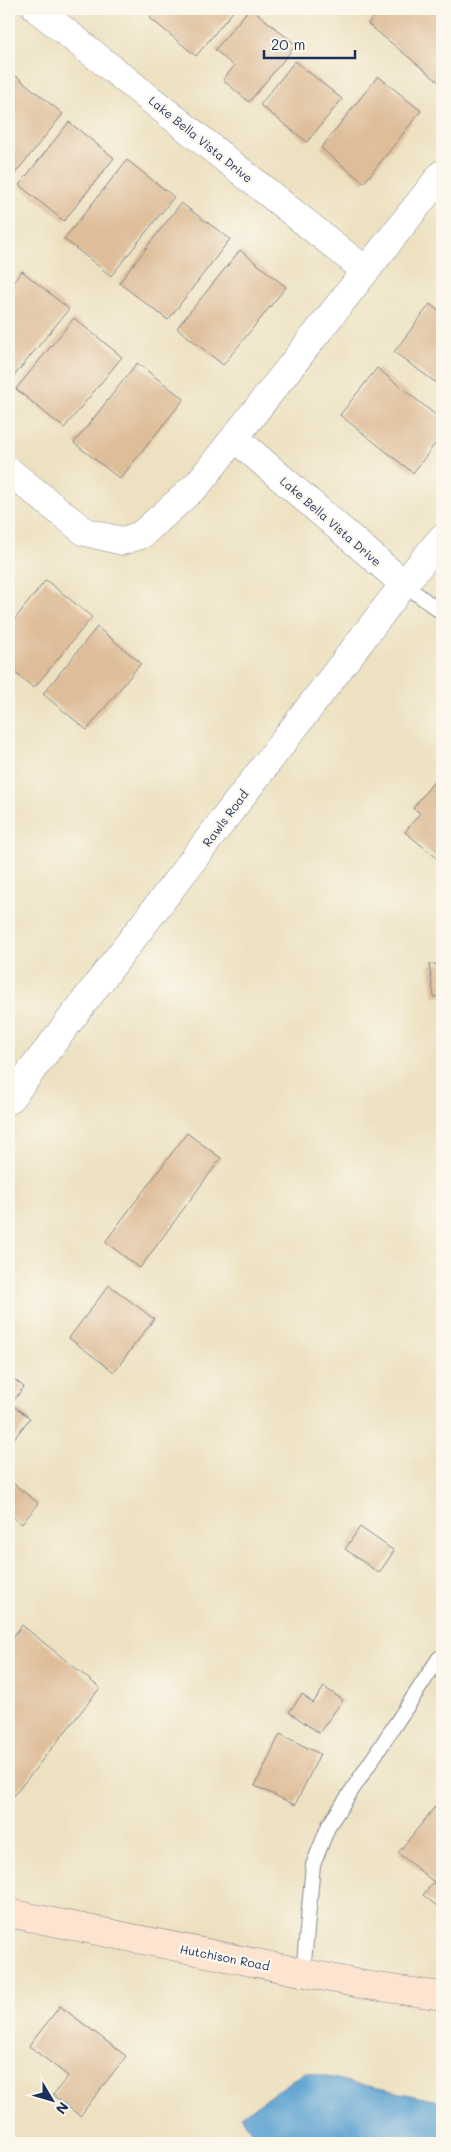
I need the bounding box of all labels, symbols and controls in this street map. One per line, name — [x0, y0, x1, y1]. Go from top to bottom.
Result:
scale bar — [264, 28, 355, 60]
text: 20 m — [271, 34, 305, 54]
street label: Lake Bella Vista Drive — [146, 92, 256, 186]
street label: Lake Bella Vista Drive — [277, 473, 385, 569]
street label: Rawls Road — [198, 786, 252, 850]
street label: Hutchison Road — [179, 1940, 272, 1974]
north arrow — [28, 2074, 78, 2124]
text: N — [52, 2098, 73, 2118]

